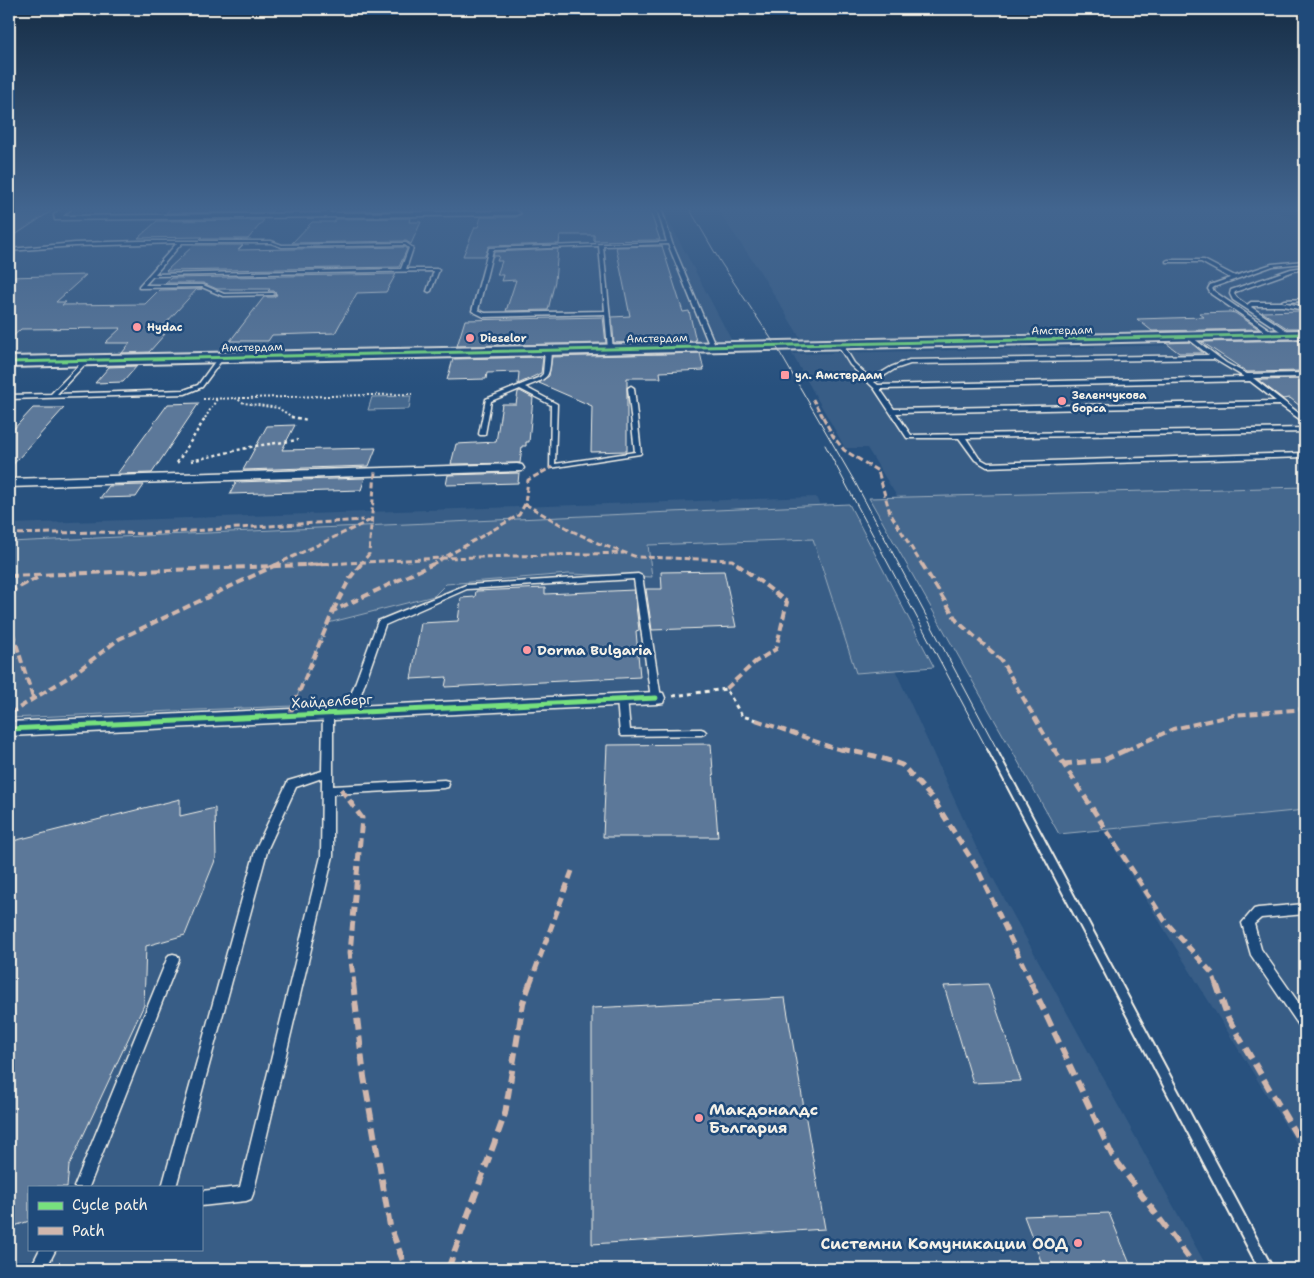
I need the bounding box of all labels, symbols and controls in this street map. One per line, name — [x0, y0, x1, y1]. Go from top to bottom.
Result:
place label: Hydac — [147, 320, 183, 335]
marker: Hydac — [131, 321, 143, 333]
street label: Амстердам — [1031, 322, 1093, 339]
street label: Амстердам — [626, 330, 688, 347]
place label: Dieselor — [480, 331, 527, 346]
marker: Dieselor — [464, 332, 476, 344]
street label: Амстердам — [221, 339, 283, 356]
place label: ул. Амстердам — [795, 368, 882, 383]
marker: ул. Амстердам — [779, 369, 791, 381]
place label: Зеленчукова борса — [1072, 388, 1147, 416]
marker: Зеленчукова борса — [1056, 395, 1068, 407]
place label: Dorma Bulgaria — [537, 641, 653, 659]
marker: Dorma Bulgaria — [521, 644, 533, 656]
street label: Хайделберг — [291, 690, 374, 712]
place label: Макдоналдс България — [709, 1099, 818, 1138]
marker: Макдоналдс България — [693, 1112, 705, 1124]
legend — [28, 1186, 202, 1250]
text: Cycle path — [72, 1195, 148, 1215]
text: Path — [72, 1221, 105, 1241]
place label: Системни Комуникации ООД — [821, 1233, 1068, 1254]
marker: Системни Комуникации ООД — [1072, 1237, 1084, 1249]

